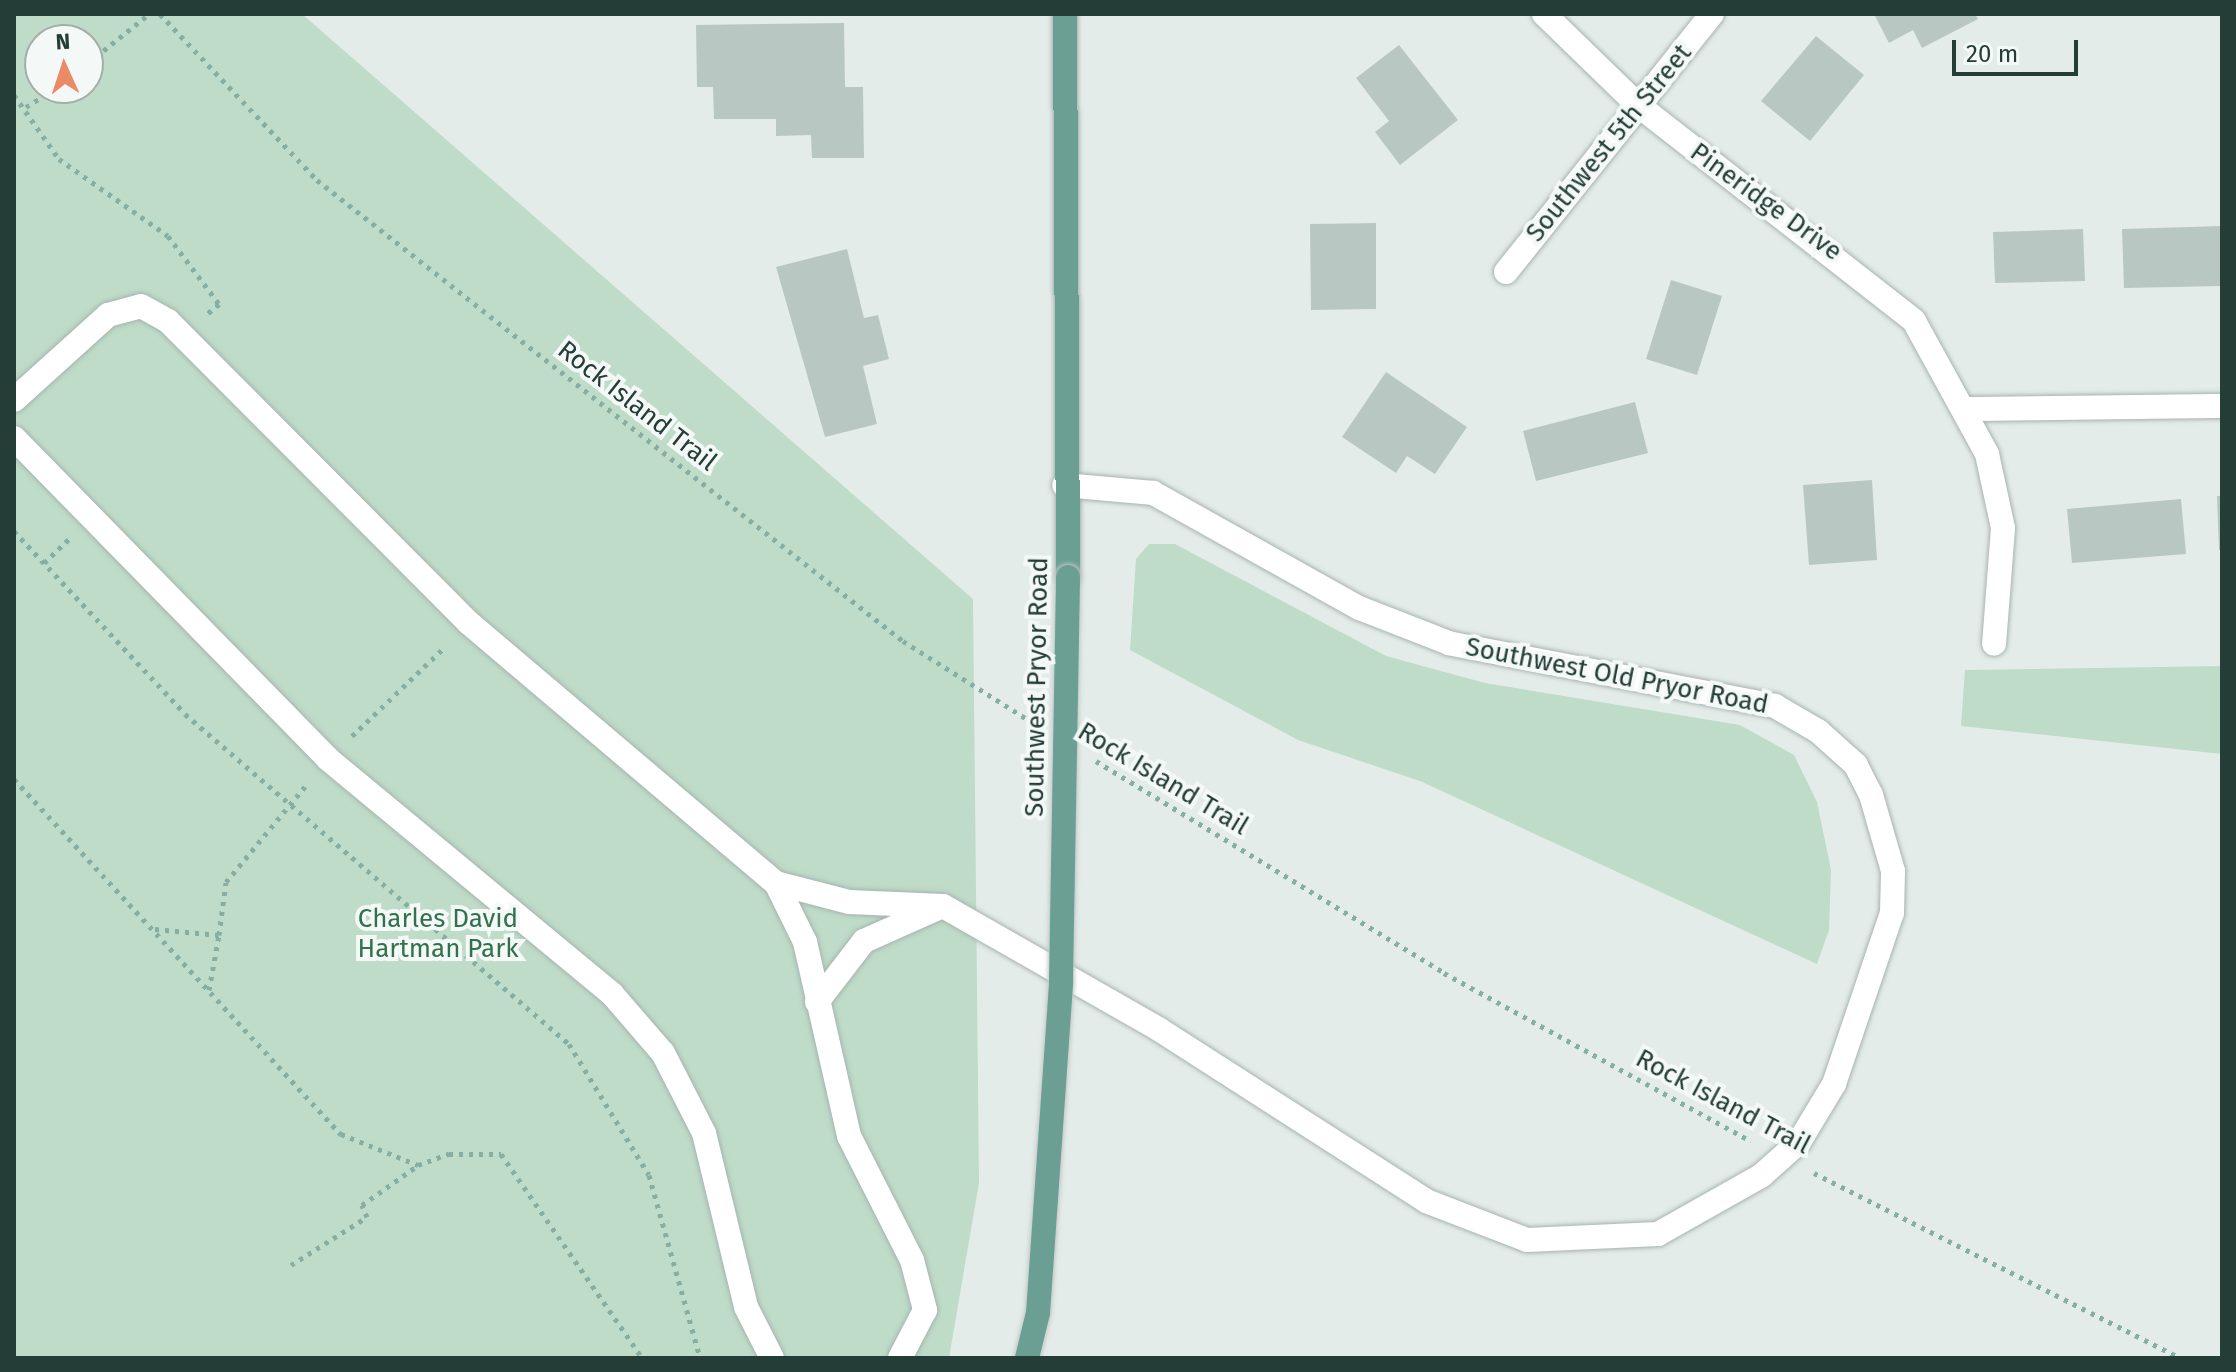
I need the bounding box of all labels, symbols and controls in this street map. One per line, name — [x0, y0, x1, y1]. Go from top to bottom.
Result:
north arrow — [24, 24, 104, 104]
scale bar — [1956, 24, 2082, 74]
text: N — [55, 28, 71, 55]
street label: Southwest 5th Street — [1520, 38, 1698, 248]
text: 20 m — [1966, 40, 2018, 68]
street label: Pineridge Drive — [1684, 137, 1848, 267]
street label: Rock Island Trail — [551, 334, 723, 478]
street label: Southwest Pryor Road — [1019, 557, 1055, 817]
street label: Southwest Old Pryor Road — [1463, 631, 1771, 721]
street label: Rock Island Trail — [1072, 716, 1254, 842]
park label: Charles David Hartman Park — [358, 903, 518, 964]
street label: Rock Island Trail — [1630, 1043, 1816, 1161]

